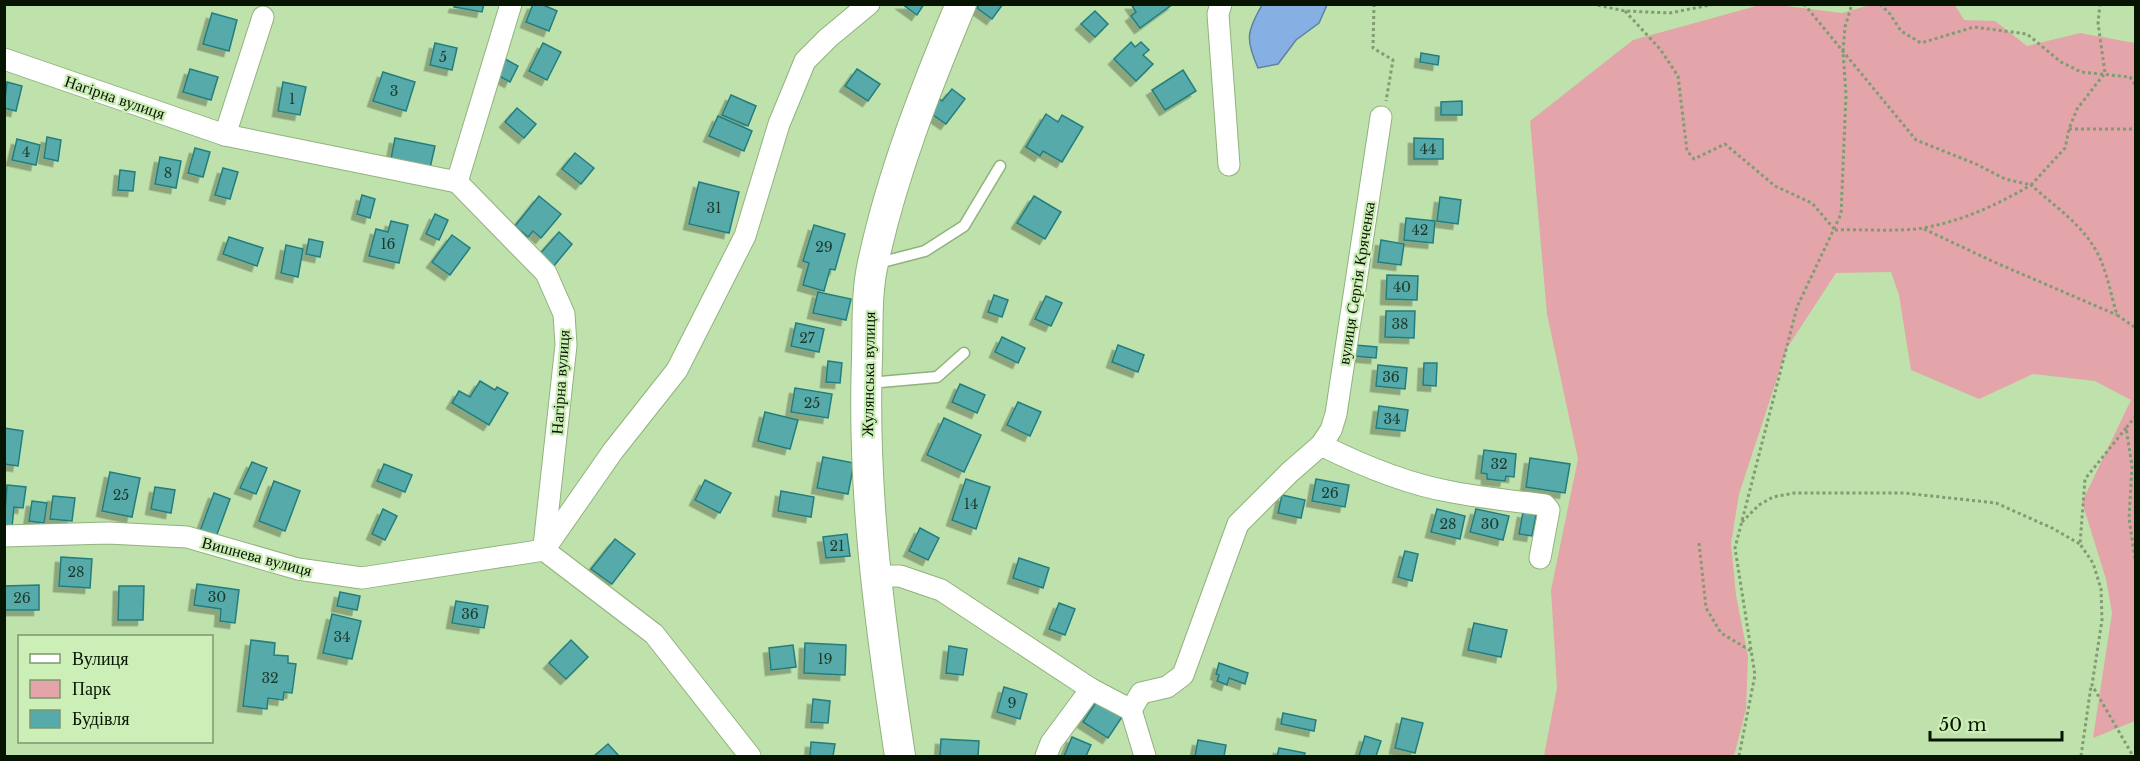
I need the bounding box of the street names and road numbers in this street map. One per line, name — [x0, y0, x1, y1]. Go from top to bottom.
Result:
street label: Нагірна вулиця — [62, 71, 168, 124]
street label: вулиця Сергія Кряченка — [1333, 200, 1379, 366]
street label: Жулянська вулиця — [857, 311, 879, 437]
street label: Нагірна вулиця — [546, 328, 574, 435]
street label: Вишнева вулиця — [200, 532, 315, 580]

